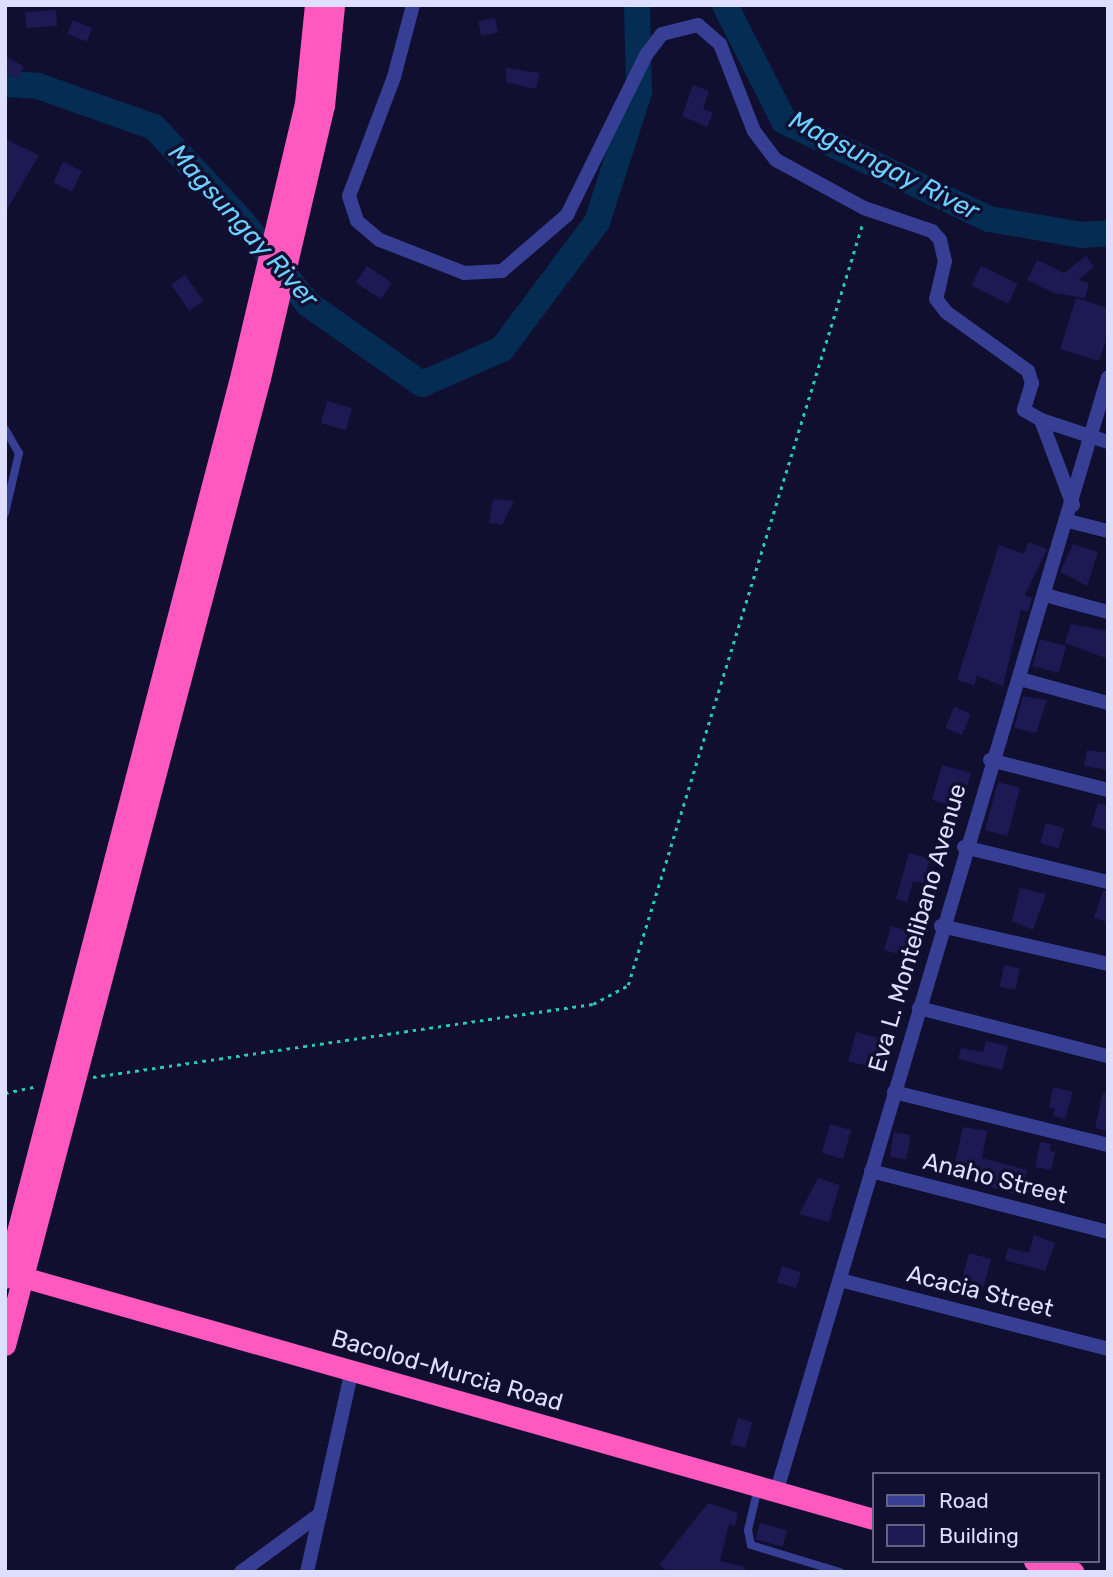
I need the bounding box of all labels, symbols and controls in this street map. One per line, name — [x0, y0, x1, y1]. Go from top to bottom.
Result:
water label: Magsungay River — [784, 105, 984, 227]
water label: Magsungay River — [161, 138, 325, 314]
street label: Eva L. Montelibano Avenue — [863, 780, 973, 1076]
street label: Anaho Street — [920, 1147, 1070, 1211]
street label: Acacia Street — [904, 1260, 1056, 1324]
street label: Bacolod-Murcia Road — [328, 1324, 566, 1418]
legend — [872, 1472, 1099, 1563]
text: Road — [939, 1488, 989, 1513]
text: Building — [939, 1523, 1019, 1548]

